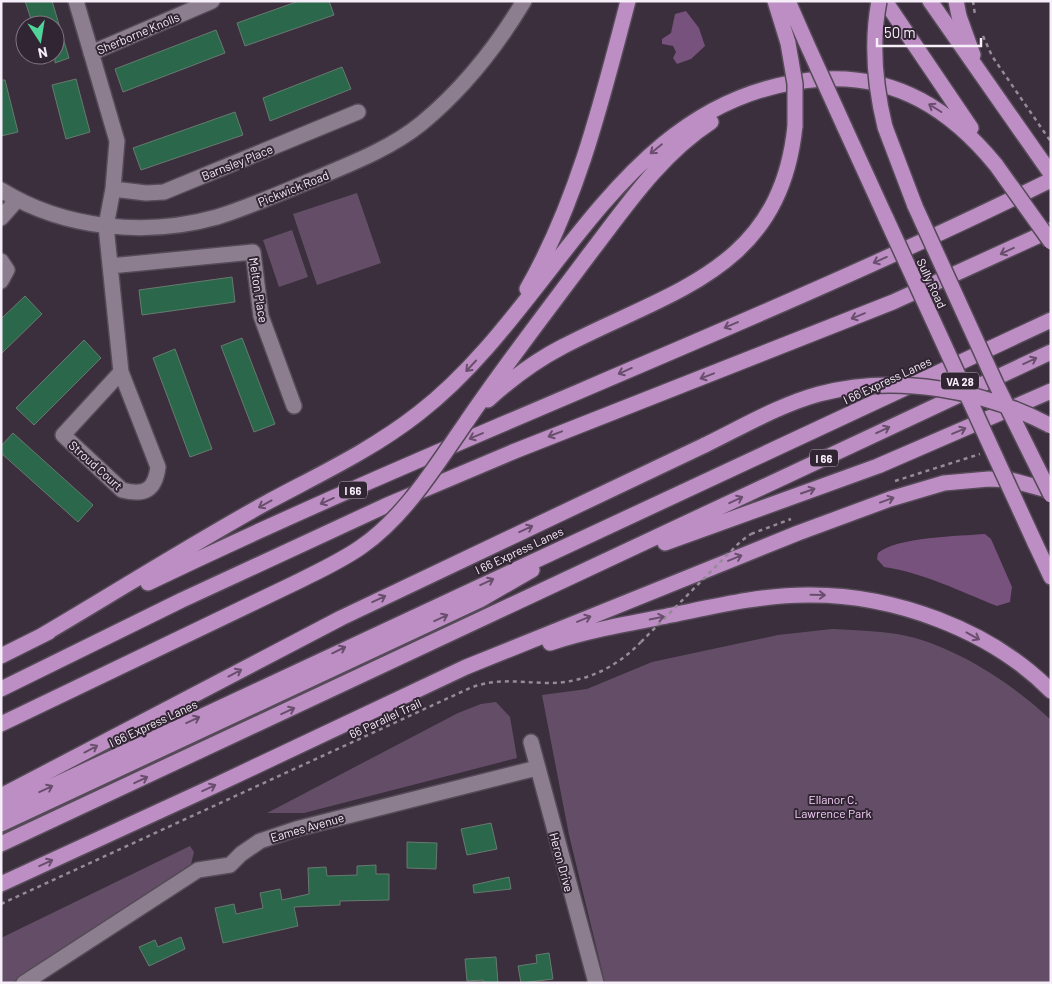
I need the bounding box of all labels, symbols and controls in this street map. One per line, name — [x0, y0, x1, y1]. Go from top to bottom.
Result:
street label: Sherborne Knolls — [95, 9, 182, 57]
north arrow — [15, 15, 65, 65]
scale bar — [877, 15, 981, 47]
text: 50 m — [884, 23, 916, 41]
text: N — [36, 44, 49, 62]
one-way arrow — [929, 103, 943, 113]
street label: Barnsley Place — [199, 141, 275, 183]
one-way arrow — [650, 144, 663, 155]
street label: Pickwick Road — [255, 167, 331, 209]
one-way arrow — [1000, 247, 1015, 256]
one-way arrow — [873, 255, 888, 265]
street label: Melton Place — [247, 256, 271, 324]
street label: Sully Road — [914, 256, 950, 310]
one-way arrow — [851, 312, 866, 322]
one-way arrow — [724, 321, 739, 331]
street label: I 66 Express Lanes — [841, 353, 933, 407]
one-way arrow — [1022, 356, 1037, 366]
one-way arrow — [465, 359, 477, 372]
one-way arrow — [618, 367, 633, 377]
one-way arrow — [699, 372, 715, 381]
road number: VA 28 — [941, 372, 979, 390]
one-way arrow — [875, 425, 890, 435]
one-way arrow — [951, 426, 966, 436]
one-way arrow — [548, 430, 563, 440]
one-way arrow — [469, 432, 484, 442]
street label: Stroud Court — [67, 437, 125, 493]
road number: I 66 — [810, 449, 838, 466]
road number: I 66 — [339, 482, 367, 498]
one-way arrow — [800, 486, 816, 496]
one-way arrow — [728, 495, 743, 504]
one-way arrow — [878, 495, 894, 504]
one-way arrow — [320, 497, 335, 507]
one-way arrow — [258, 500, 272, 510]
street label: I 66 Express Lanes — [473, 523, 565, 577]
one-way arrow — [518, 524, 533, 534]
one-way arrow — [727, 552, 742, 562]
one-way arrow — [479, 576, 494, 586]
one-way arrow — [809, 590, 825, 600]
one-way arrow — [372, 594, 387, 604]
one-way arrow — [649, 612, 665, 622]
one-way arrow — [434, 613, 449, 623]
one-way arrow — [576, 614, 591, 624]
one-way arrow — [965, 632, 980, 642]
one-way arrow — [332, 645, 347, 655]
one-way arrow — [227, 668, 242, 677]
street label: 66 Parallel Trail — [347, 695, 423, 741]
street label: I 66 Express Lanes — [107, 696, 199, 750]
one-way arrow — [280, 706, 295, 715]
one-way arrow — [185, 715, 200, 725]
one-way arrow — [83, 744, 98, 753]
one-way arrow — [133, 775, 148, 785]
one-way arrow — [201, 783, 216, 793]
one-way arrow — [38, 784, 53, 794]
park label: Ellanor C. Lawrence Park — [794, 792, 872, 820]
street label: Eames Avenue — [269, 810, 345, 844]
street label: Heron Drive — [547, 831, 577, 893]
one-way arrow — [38, 858, 53, 868]

